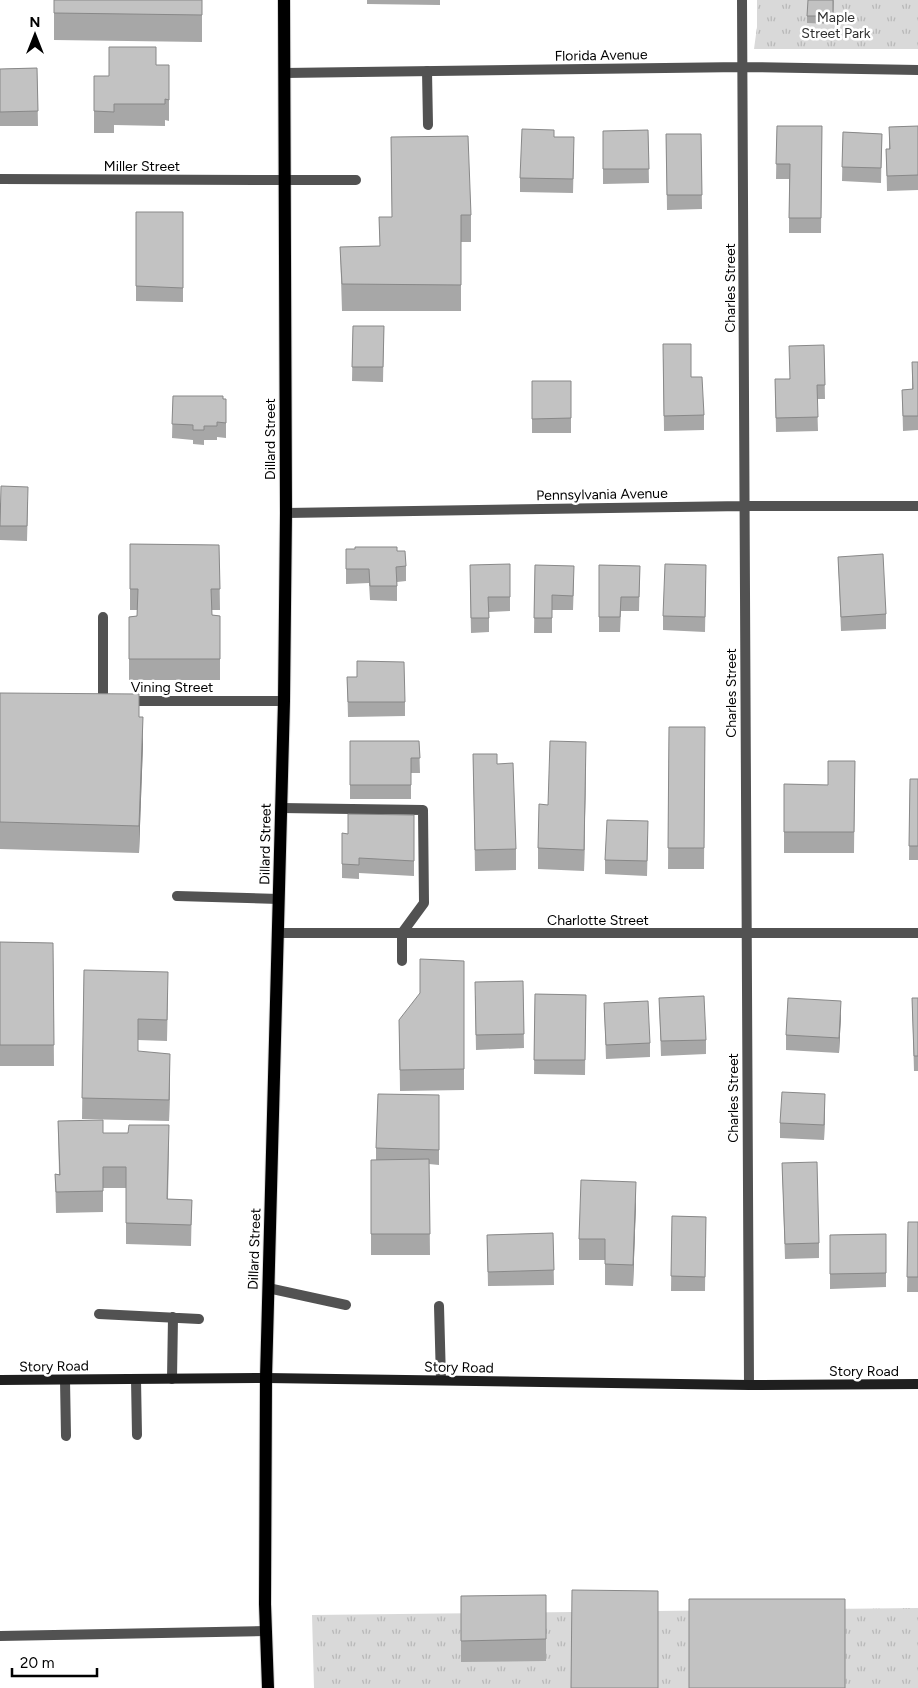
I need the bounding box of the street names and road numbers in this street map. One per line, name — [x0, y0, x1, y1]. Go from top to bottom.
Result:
street label: Florida Avenue — [554, 46, 648, 65]
street label: Miller Street — [104, 158, 180, 175]
street label: Charles Street — [722, 243, 739, 333]
street label: Dillard Street — [262, 398, 279, 480]
street label: Pennsylvania Avenue — [536, 485, 668, 504]
street label: Charles Street — [723, 648, 740, 738]
street label: Vining Street — [131, 679, 213, 696]
street label: Dillard Street — [256, 803, 275, 885]
street label: Charlotte Street — [547, 912, 649, 929]
street label: Charles Street — [725, 1053, 742, 1143]
street label: Dillard Street — [245, 1208, 264, 1290]
street label: Story Road — [19, 1357, 89, 1376]
street label: Story Road — [424, 1358, 494, 1377]
street label: Story Road — [829, 1363, 899, 1380]

